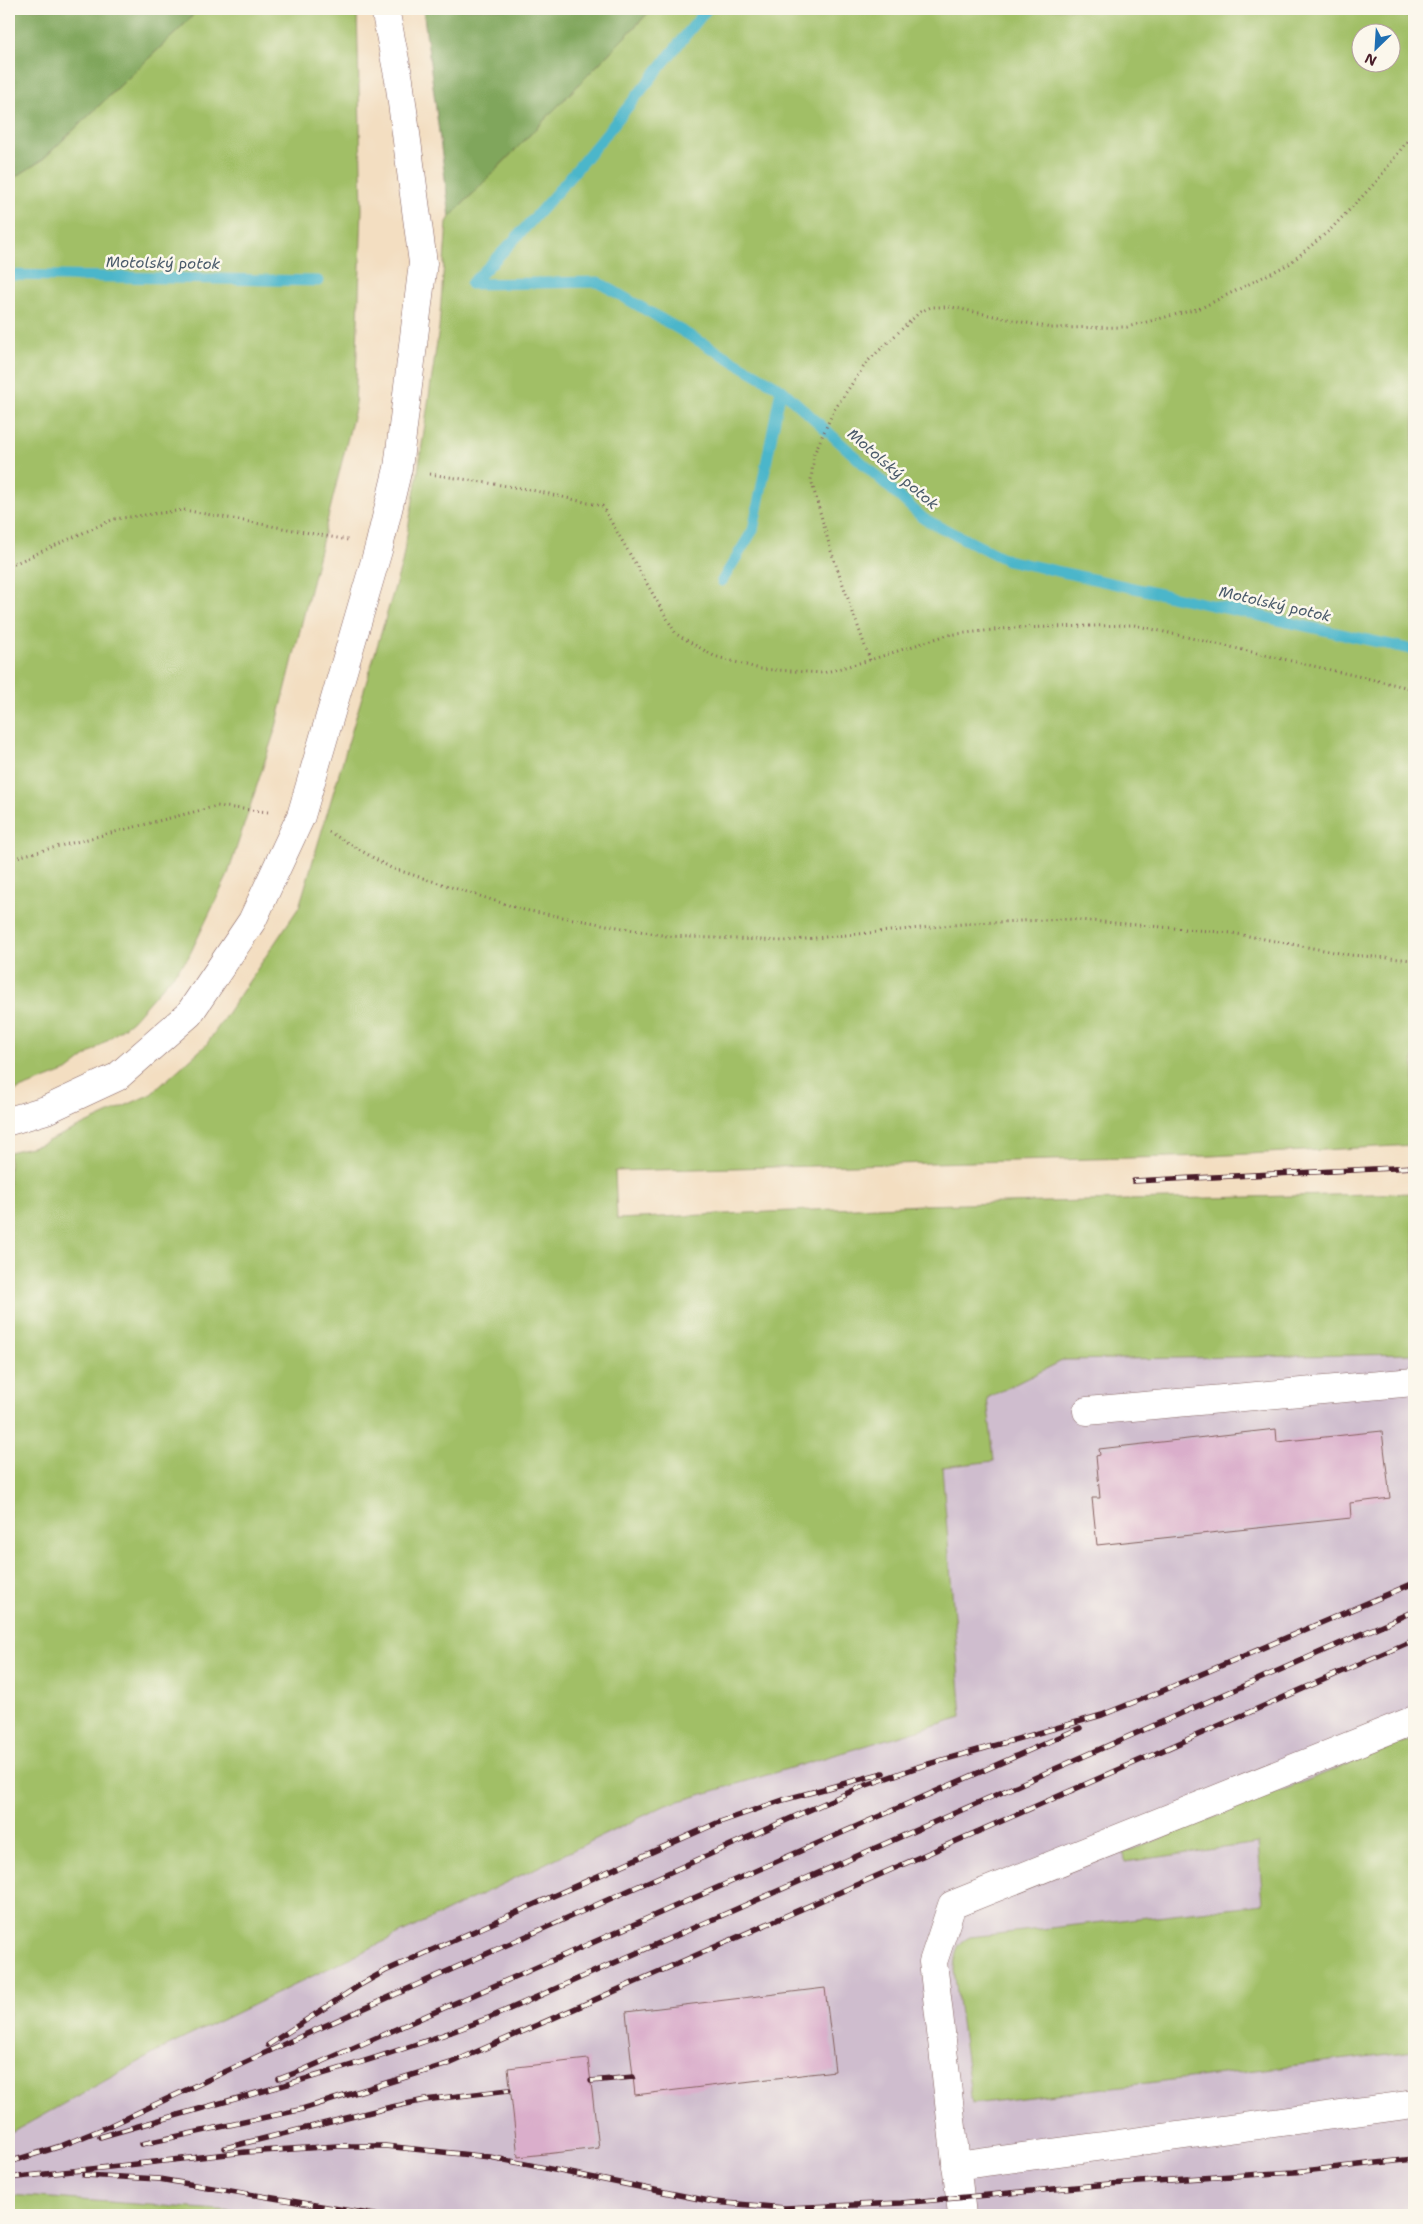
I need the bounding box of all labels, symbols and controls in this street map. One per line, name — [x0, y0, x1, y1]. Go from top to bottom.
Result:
north arrow — [1350, 22, 1400, 72]
text: N — [1362, 49, 1379, 70]
water label: Motolský potok — [106, 252, 221, 274]
water label: Motolský potok — [843, 424, 943, 514]
water label: Motolský potok — [1217, 581, 1333, 627]

